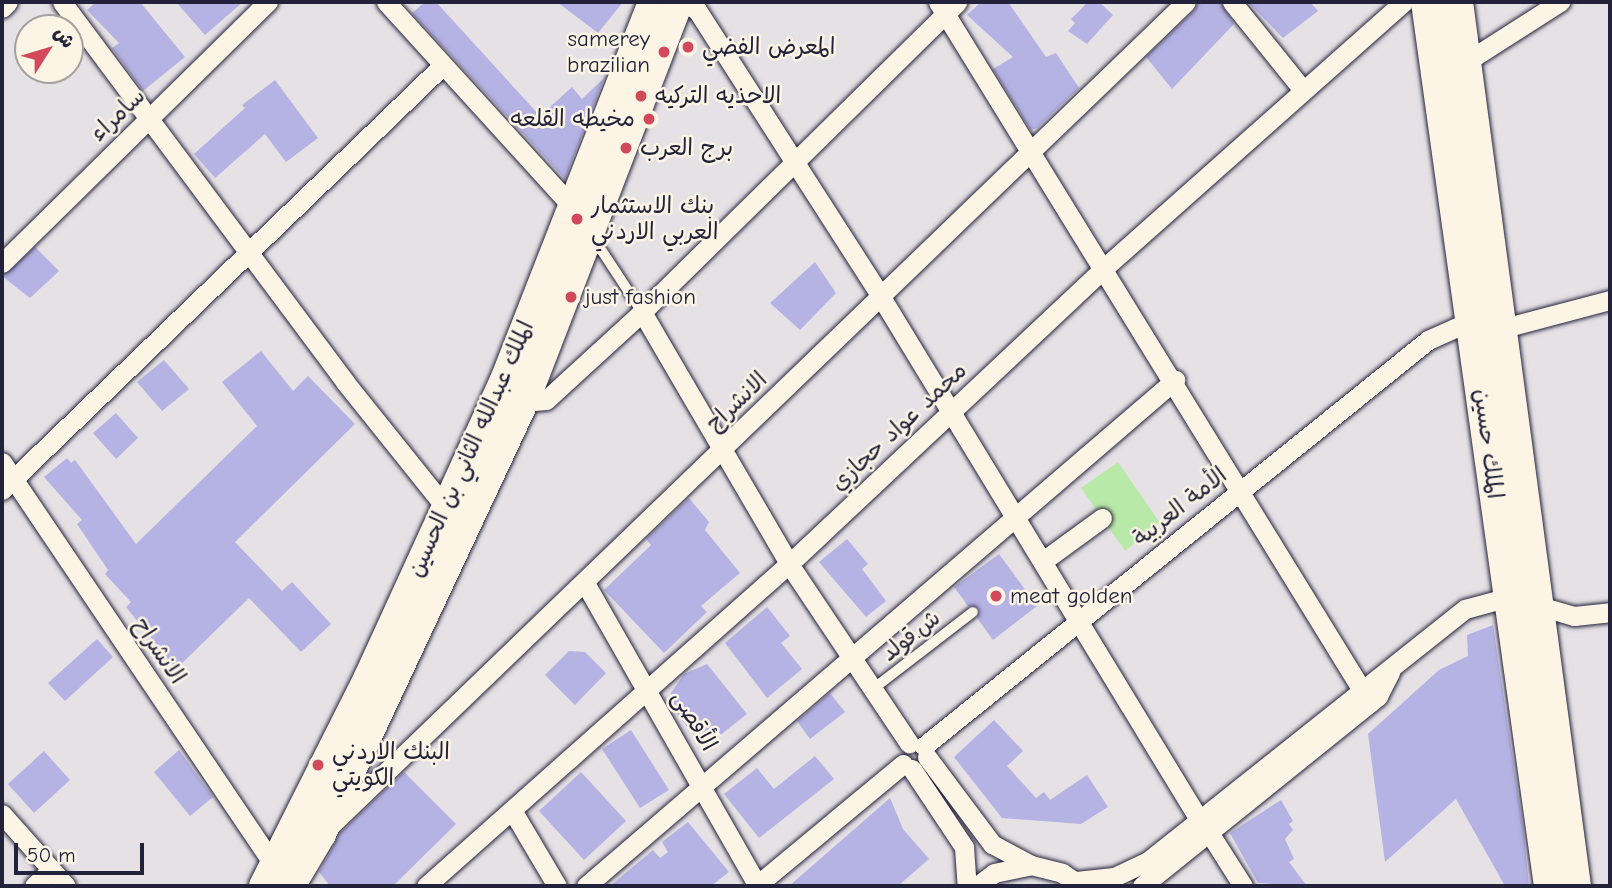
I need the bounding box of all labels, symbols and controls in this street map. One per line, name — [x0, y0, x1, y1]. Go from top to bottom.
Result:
north arrow — [14, 14, 84, 84]
text: ش — [49, 23, 79, 53]
place label: samerey brazilian — [567, 25, 650, 79]
place label: المعرض الفضي — [702, 33, 835, 61]
marker: المعرض الفضي — [680, 39, 696, 55]
marker: samerey brazilian — [656, 44, 672, 60]
street label: سامراء — [85, 82, 151, 148]
place label: الاحذيه التركيه — [655, 82, 781, 110]
marker: الاحذيه التركيه — [633, 88, 649, 104]
place label: مخيطه القلعه — [511, 105, 635, 133]
marker: مخيطه القلعه — [641, 111, 657, 127]
place label: برج العرب — [640, 134, 733, 162]
marker: برج العرب — [618, 140, 634, 156]
place label: بنك الاستثمار العربي الاردني — [591, 192, 718, 246]
marker: بنك الاستثمار العربي الاردني — [569, 211, 585, 227]
place label: just fashion — [585, 283, 696, 311]
marker: just fashion — [563, 289, 579, 305]
street label: الملك عبدالله الثاني بن الحسين — [402, 317, 540, 581]
street label: محمد عواد حجازي — [825, 357, 973, 497]
street label: الانشراح — [701, 366, 773, 438]
street label: الملك حسين — [1468, 387, 1508, 501]
street label: الأمة العربية — [1127, 462, 1233, 552]
place label: meat golden — [1010, 582, 1132, 610]
marker: meat golden — [988, 588, 1004, 604]
street label: ش.قولد — [876, 604, 946, 668]
street label: الانشراح — [127, 613, 191, 689]
street label: الأقصى — [666, 686, 722, 756]
place label: البنك الاردني الكويتي — [332, 738, 450, 792]
marker: البنك الاردني الكويتي — [310, 757, 326, 773]
scale bar — [18, 828, 147, 872]
text: 50 m — [27, 843, 76, 867]

